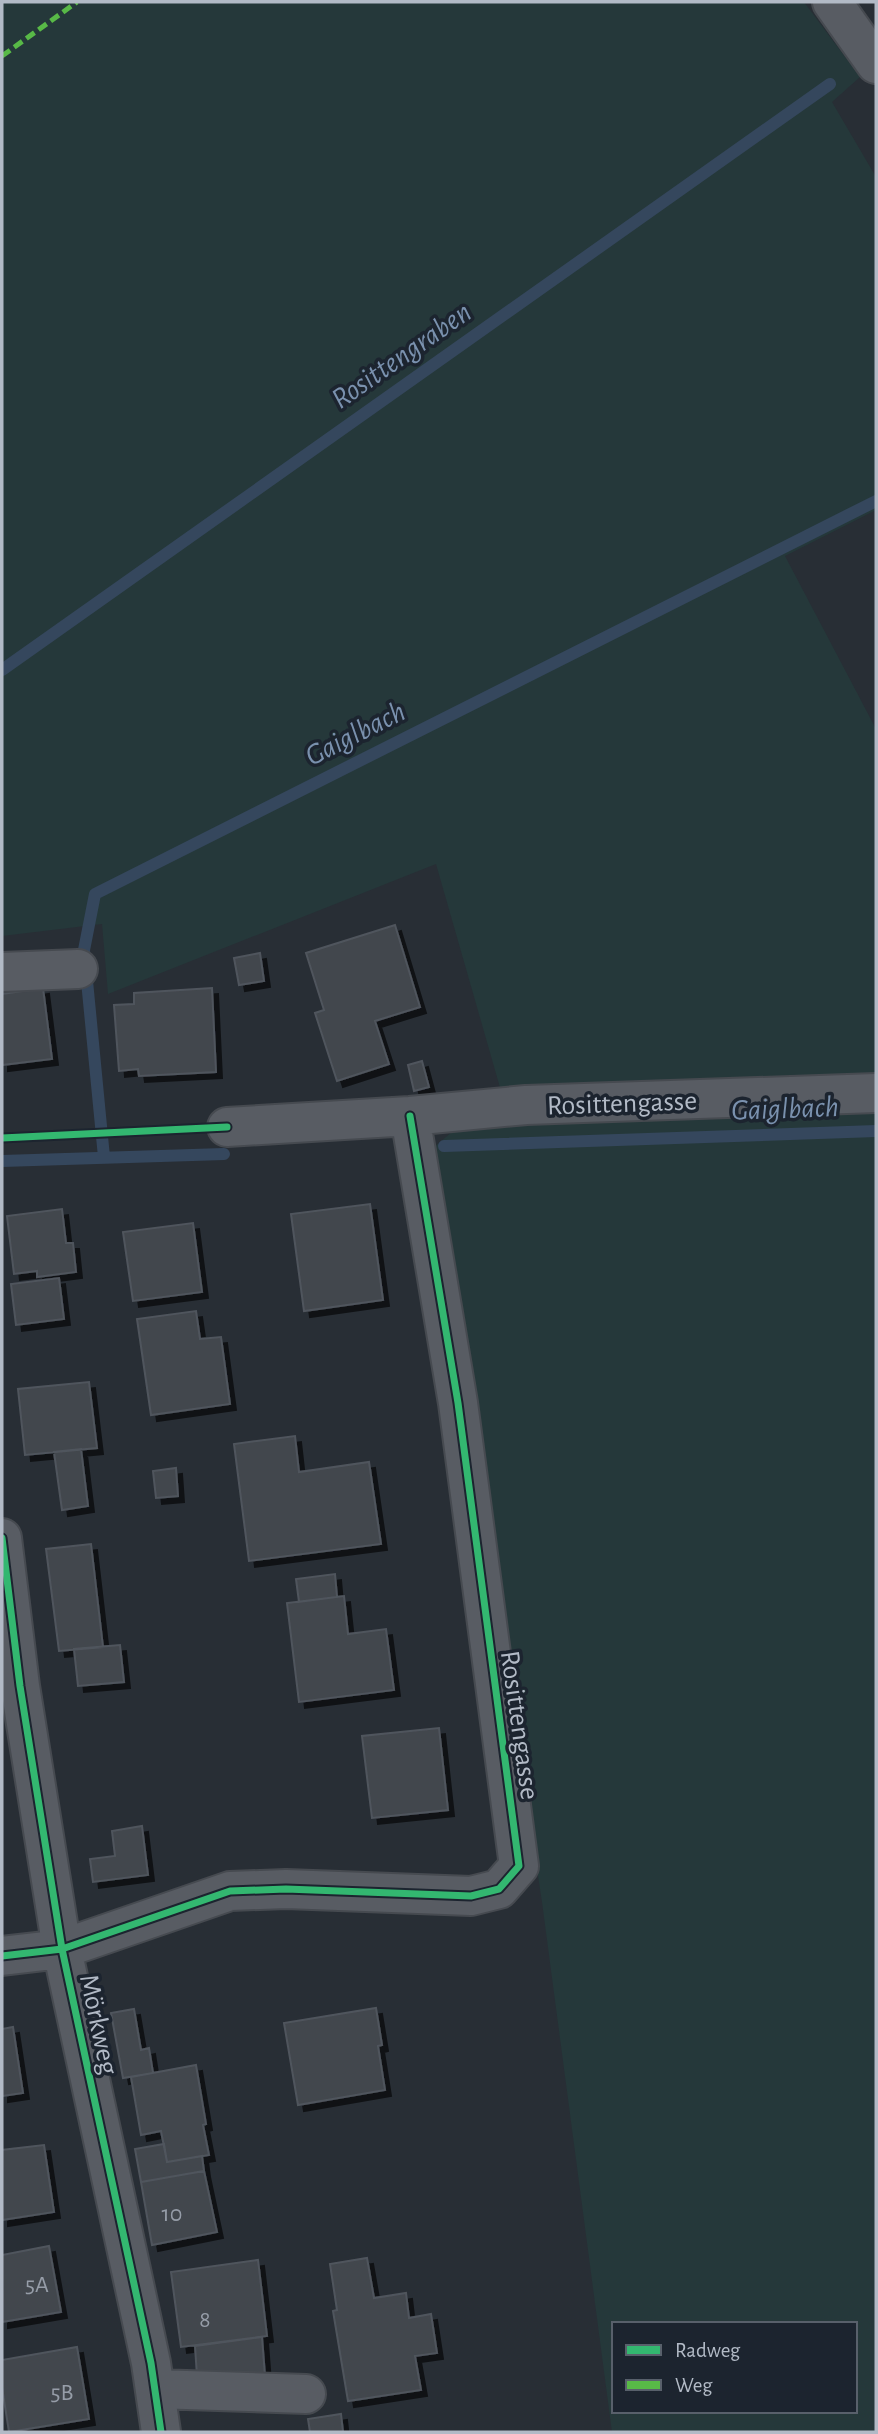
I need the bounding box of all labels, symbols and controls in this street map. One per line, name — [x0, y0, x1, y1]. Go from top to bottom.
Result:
water label: Rosittengraben — [326, 297, 477, 415]
water label: Gaiglbach — [301, 696, 410, 772]
street label: Rosittengasse — [547, 1087, 698, 1121]
water label: Gaiglbach — [731, 1092, 839, 1126]
street label: Rosittengasse — [495, 1649, 543, 1802]
street label: Mörkweg — [74, 1972, 122, 2077]
house number: 10 — [162, 2202, 182, 2226]
house number: 5A — [25, 2273, 49, 2297]
house number: 8 — [199, 2308, 211, 2332]
legend — [612, 2322, 857, 2413]
text: Radweg — [675, 2340, 741, 2361]
text: Weg — [675, 2375, 713, 2396]
house number: 5B — [51, 2381, 73, 2405]

